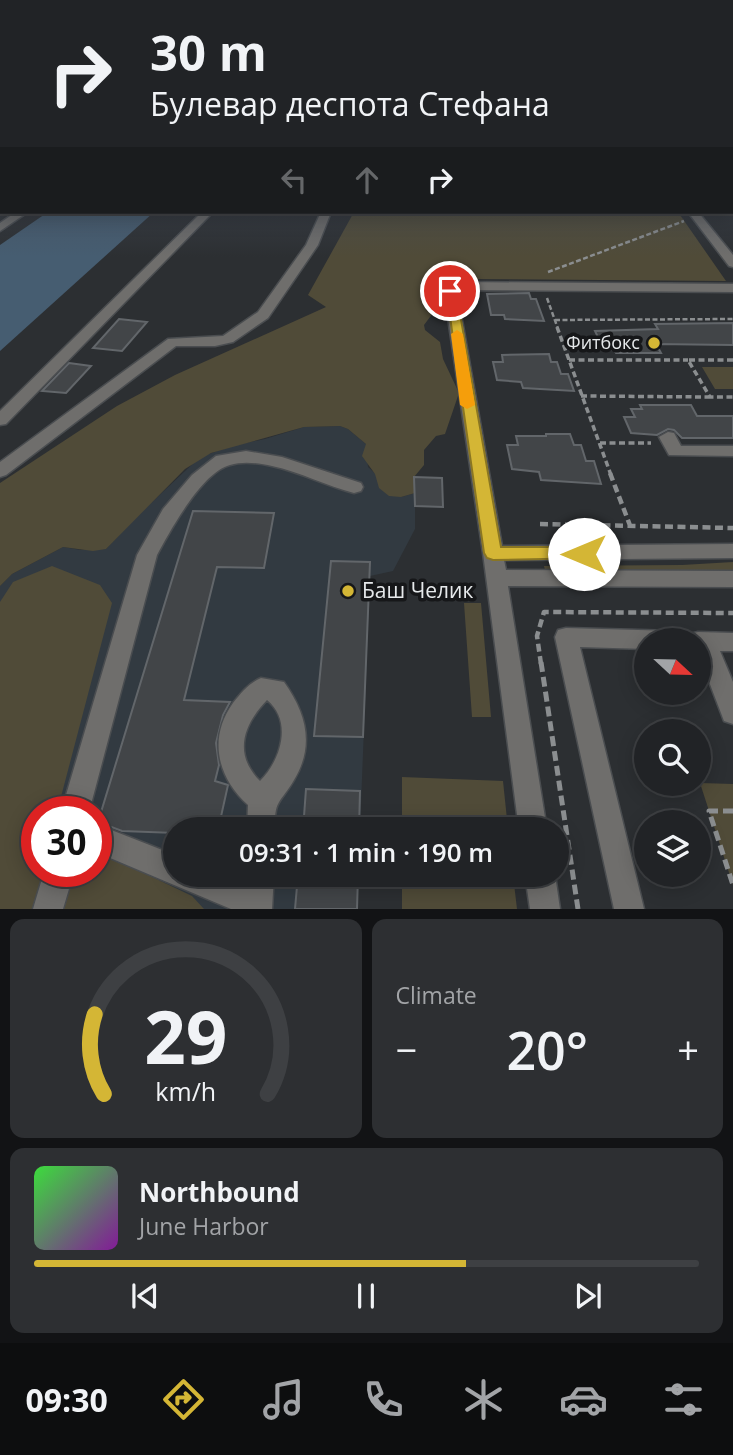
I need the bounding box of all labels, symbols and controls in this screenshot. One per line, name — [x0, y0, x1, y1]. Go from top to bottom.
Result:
text: 30 m — [150, 19, 267, 85]
icon: right — [35, 28, 126, 119]
text: Булевар деспота Стефана — [150, 82, 550, 125]
icon: left — [275, 161, 313, 199]
icon: ahead — [348, 161, 386, 199]
icon: right — [421, 161, 459, 199]
pin — [420, 261, 480, 321]
icon: arrive — [431, 272, 469, 310]
place label: Фитбокс — [566, 330, 640, 354]
marker: Фитбокс — [646, 335, 662, 351]
position arrow — [547, 517, 621, 591]
place label: Баш Челик — [362, 576, 473, 604]
marker: Баш Челик — [340, 583, 356, 599]
north arrow — [634, 628, 710, 705]
map controls — [634, 628, 711, 887]
button: search — [634, 719, 711, 796]
speed limit sign: 30 — [21, 796, 112, 887]
button: layers — [634, 810, 711, 887]
text: 09:31 · 1 min · 190 m — [239, 834, 493, 870]
text: Climate — [396, 979, 477, 1011]
text: 29 — [144, 987, 227, 1086]
text: 20° — [506, 1014, 588, 1085]
text: − — [396, 1023, 417, 1075]
text: + — [677, 1023, 699, 1075]
text: km/h — [155, 1074, 216, 1108]
text: Northbound — [139, 1174, 300, 1210]
text: June Harbor — [139, 1210, 269, 1242]
icon: previous — [126, 1277, 164, 1315]
icon: pause — [347, 1277, 385, 1315]
icon: next — [569, 1277, 607, 1315]
icon: directions — [159, 1375, 208, 1424]
icon: music — [259, 1375, 308, 1424]
icon: phone — [359, 1375, 408, 1424]
icon: climate — [459, 1375, 508, 1424]
icon: car — [559, 1375, 608, 1424]
icon: filters — [659, 1375, 708, 1424]
text: 09:30 — [25, 1378, 108, 1421]

